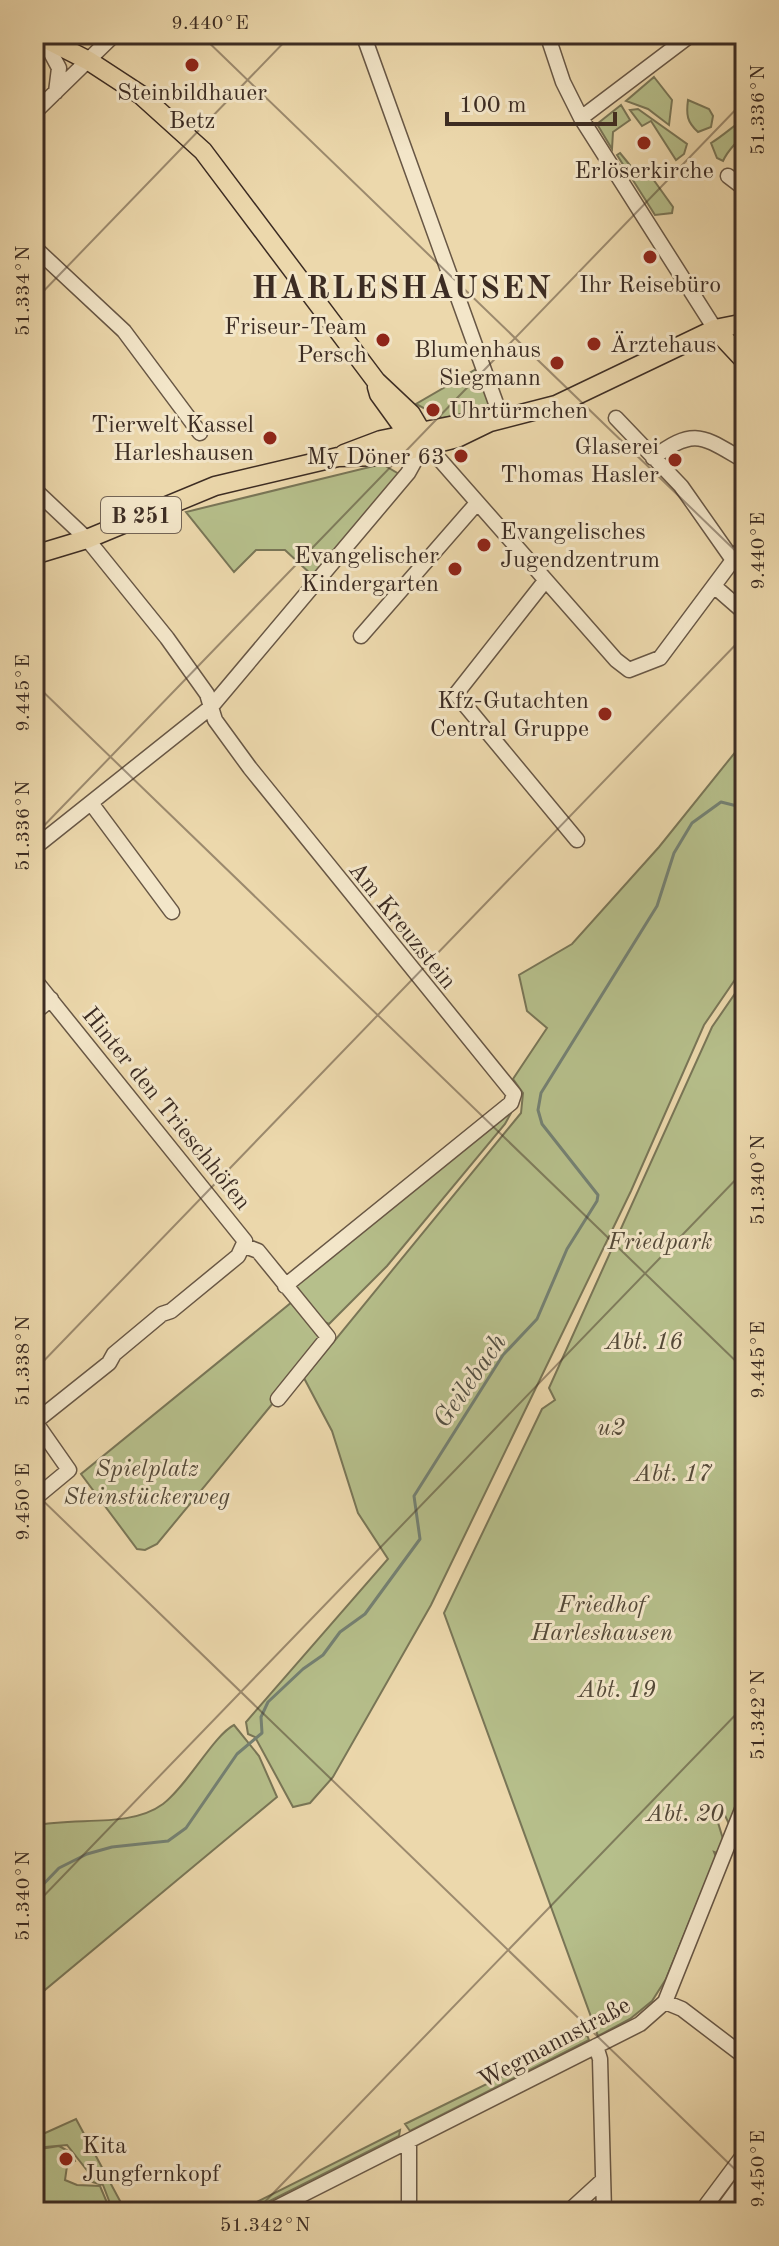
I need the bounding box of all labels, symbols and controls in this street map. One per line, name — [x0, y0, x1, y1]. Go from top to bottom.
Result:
text: 9.440°E — [171, 14, 249, 34]
marker: Steinbildhauer Betz — [183, 56, 201, 74]
text: 51.336°N — [749, 65, 769, 155]
scale bar — [447, 76, 615, 126]
place label: Steinbildhauer Betz — [117, 82, 267, 134]
text: 100 m — [459, 94, 527, 118]
marker: Erlöserkirche — [635, 134, 653, 152]
place label: Erlöserkirche — [574, 160, 714, 184]
text: 51.334°N — [14, 246, 34, 336]
marker: Ihr Reisebüro — [641, 248, 659, 266]
district label: HARLESHAUSEN — [252, 274, 552, 306]
place label: Ihr Reisebüro — [579, 274, 721, 298]
place label: Friseur-Team Persch — [224, 316, 367, 368]
marker: Friseur-Team Persch — [374, 331, 392, 349]
place label: Ärztehaus — [610, 331, 716, 358]
marker: Ärztehaus — [585, 335, 603, 353]
place label: Blumenhaus Siegmann — [414, 339, 541, 391]
marker: Blumenhaus Siegmann — [548, 354, 566, 372]
place label: Uhrtürmchen — [449, 400, 588, 424]
marker: Uhrtürmchen — [424, 401, 442, 419]
place label: Tierwelt Kassel Harleshausen — [91, 414, 254, 466]
marker: Tierwelt Kassel Harleshausen — [261, 429, 279, 447]
place label: Glaserei Thomas Hasler — [500, 436, 659, 488]
place label: My Döner 63 — [306, 446, 445, 470]
marker: My Döner 63 — [452, 447, 470, 465]
marker: Glaserei Thomas Hasler — [666, 451, 684, 469]
road number: B 251 — [101, 497, 181, 533]
text: 9.440°E — [749, 512, 769, 590]
place label: Evangelisches Jugendzentrum — [500, 521, 660, 573]
marker: Evangelisches Jugendzentrum — [475, 536, 493, 554]
place label: Evangelischer Kindergarten — [294, 545, 439, 597]
marker: Evangelischer Kindergarten — [446, 560, 464, 578]
text: 9.445°E — [14, 654, 34, 732]
place label: Kfz-Gutachten Central Gruppe — [430, 690, 589, 742]
marker: Kfz-Gutachten Central Gruppe — [596, 705, 614, 723]
text: 51.336°N — [14, 781, 34, 871]
street label: Am Kreuzstein — [343, 858, 460, 994]
street label: Hinter den Trieschhöfen — [77, 1003, 254, 1215]
text: 51.340°N — [749, 1135, 769, 1225]
park label: Friedpark — [606, 1231, 713, 1255]
text: 51.338°N — [14, 1316, 34, 1406]
text: 9.445°E — [749, 1321, 769, 1399]
water label: Geilebach — [429, 1330, 512, 1433]
park label: Abt. 16 — [603, 1331, 683, 1355]
park label: u2 — [597, 1417, 625, 1441]
park label: Spielplatz Steinstückerweg — [64, 1458, 231, 1510]
text: 9.450°E — [14, 1463, 34, 1541]
park label: Abt. 17 — [632, 1463, 713, 1487]
park label: Friedhof Harleshausen — [530, 1594, 673, 1646]
text: 51.342°N — [749, 1670, 769, 1760]
park label: Abt. 19 — [576, 1679, 656, 1703]
park label: Abt. 20 — [644, 1803, 724, 1827]
text: 51.340°N — [14, 1851, 34, 1941]
street label: Wegmannstraße — [475, 1994, 635, 2094]
text: 9.450°E — [749, 2130, 769, 2208]
place label: Kita Jungfernkopf — [82, 2135, 221, 2187]
marker: Kita Jungfernkopf — [57, 2150, 75, 2168]
text: 51.342°N — [220, 2216, 310, 2236]

